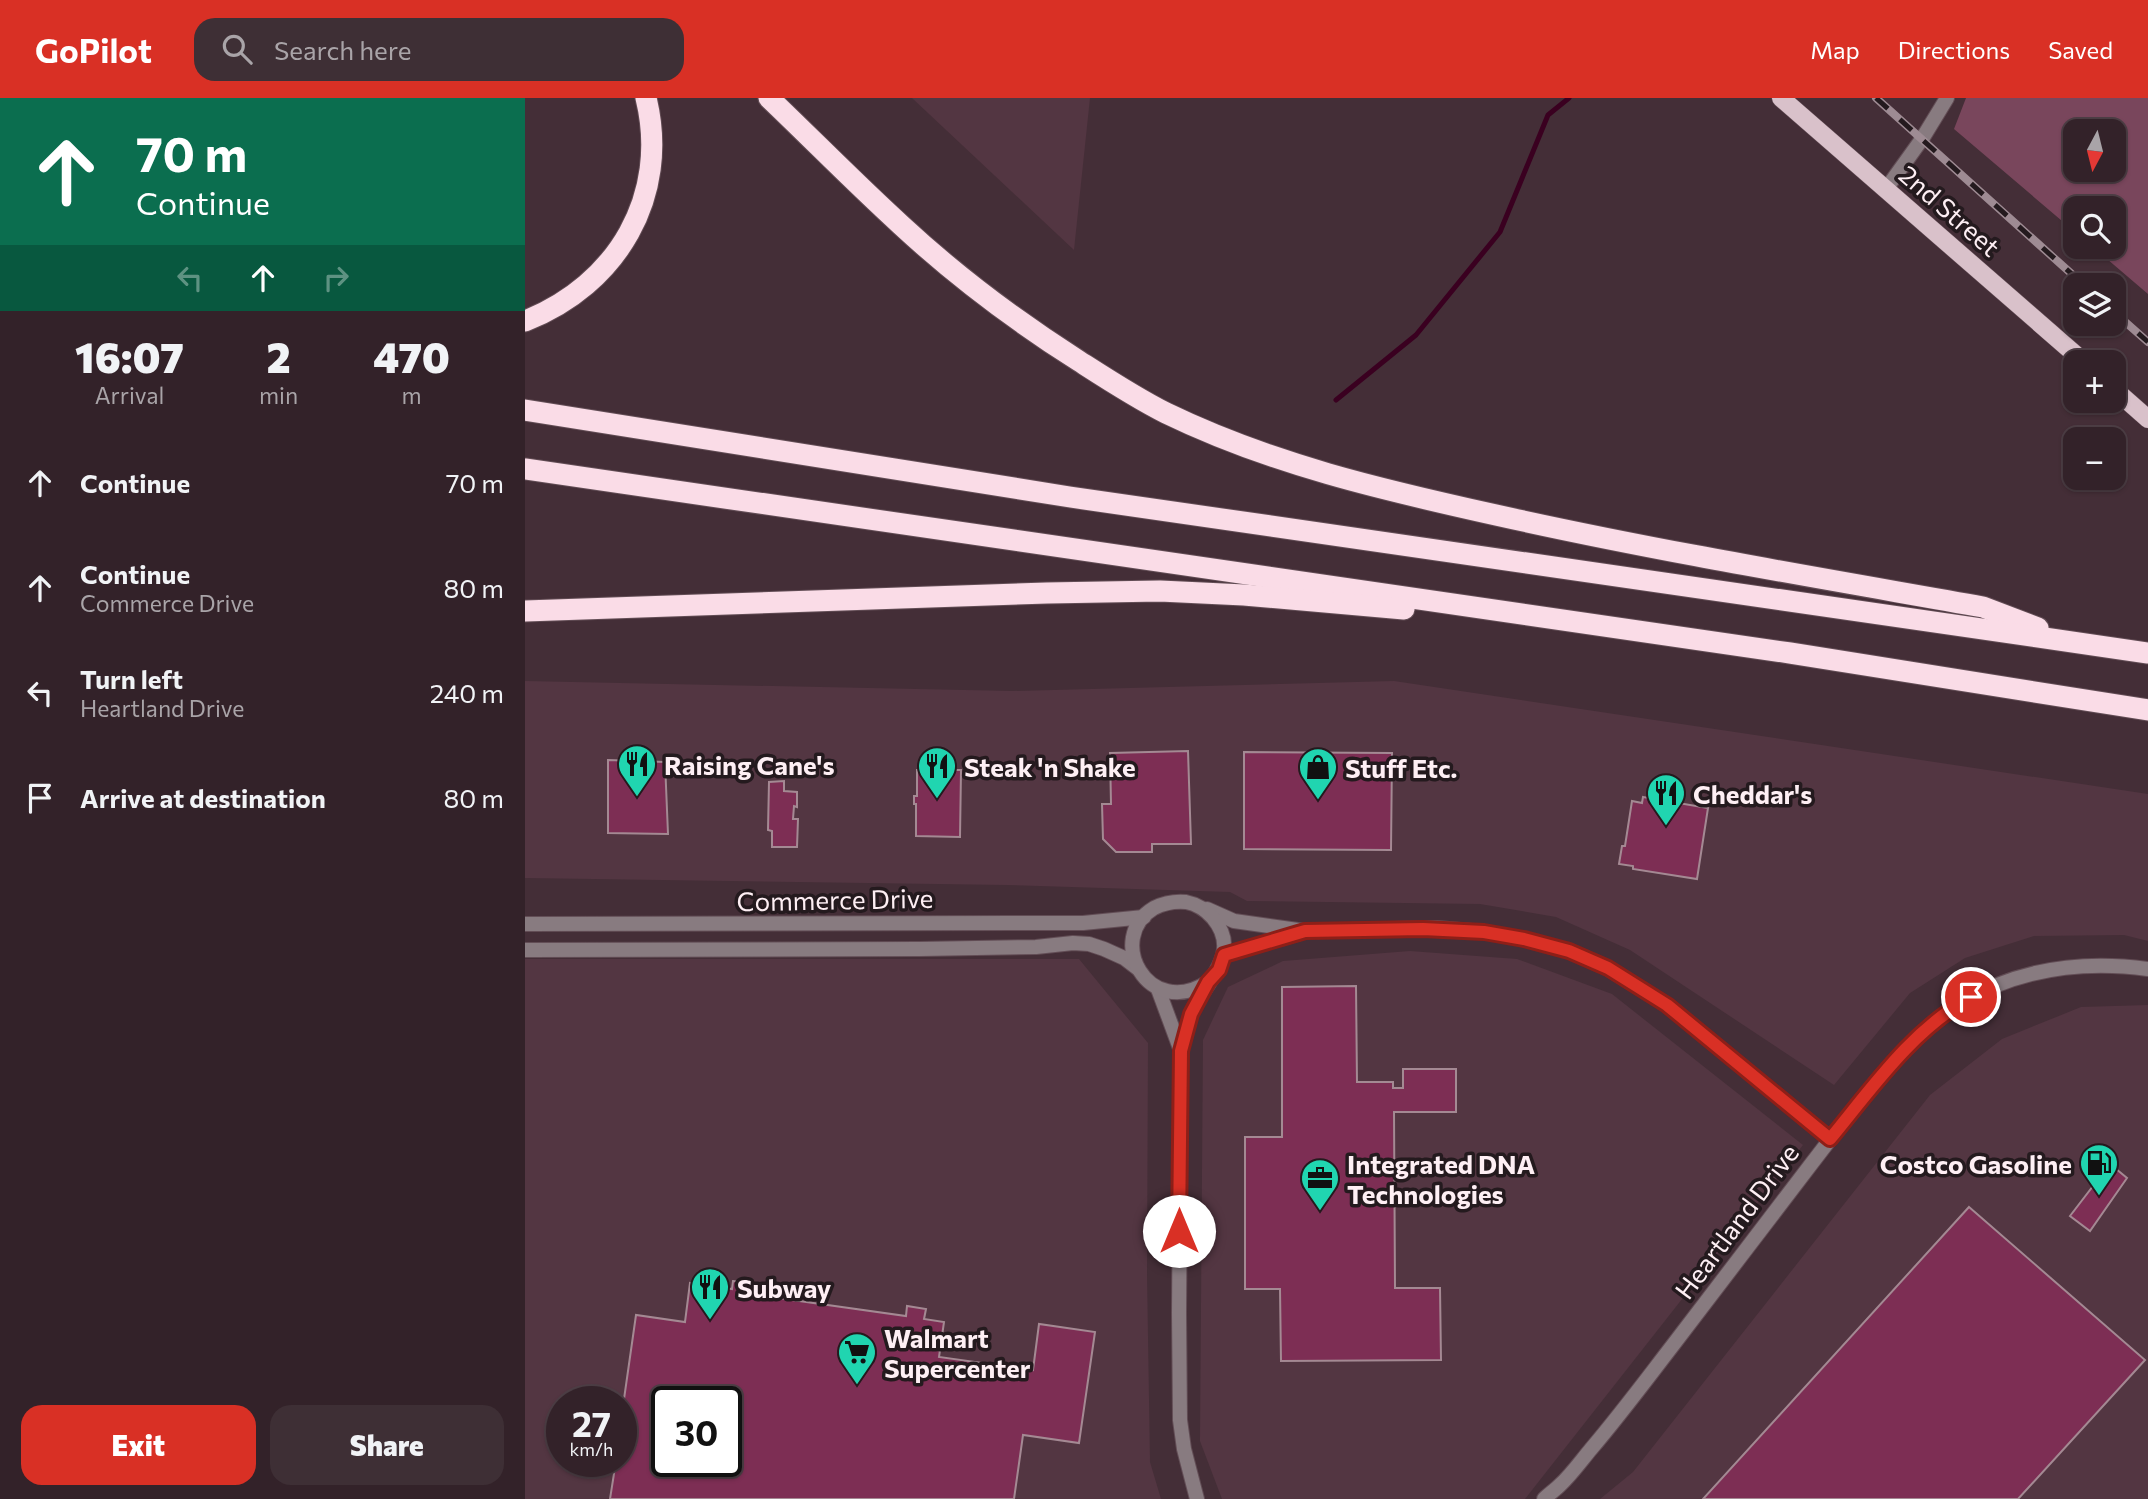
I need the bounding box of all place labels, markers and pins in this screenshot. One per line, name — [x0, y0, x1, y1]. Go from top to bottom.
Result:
restaurant icon: Raising Cane's — [616, 743, 658, 798]
restaurant icon: Steak 'n Shake — [916, 745, 958, 800]
shop icon: Stuff Etc. — [1297, 746, 1339, 801]
place label: Raising Cane's — [664, 749, 835, 780]
place label: Steak 'n Shake — [964, 751, 1136, 782]
place label: Stuff Etc. — [1345, 752, 1457, 783]
restaurant icon: Cheddar's — [1645, 772, 1687, 827]
place label: Cheddar's — [1693, 778, 1812, 809]
pin — [1941, 967, 2001, 1027]
fuel station icon: Costco Gasoline — [2078, 1142, 2120, 1197]
place label: Integrated DNA Technologies — [1347, 1148, 1536, 1209]
place label: Costco Gasoline — [1880, 1148, 2072, 1179]
office icon: Integrated DNA Technologies — [1299, 1157, 1341, 1212]
restaurant icon: Subway — [689, 1266, 731, 1321]
place label: Subway — [737, 1272, 831, 1303]
place label: Walmart Supercenter — [884, 1322, 1031, 1383]
supermarket icon: Walmart Supercenter — [836, 1331, 878, 1386]

